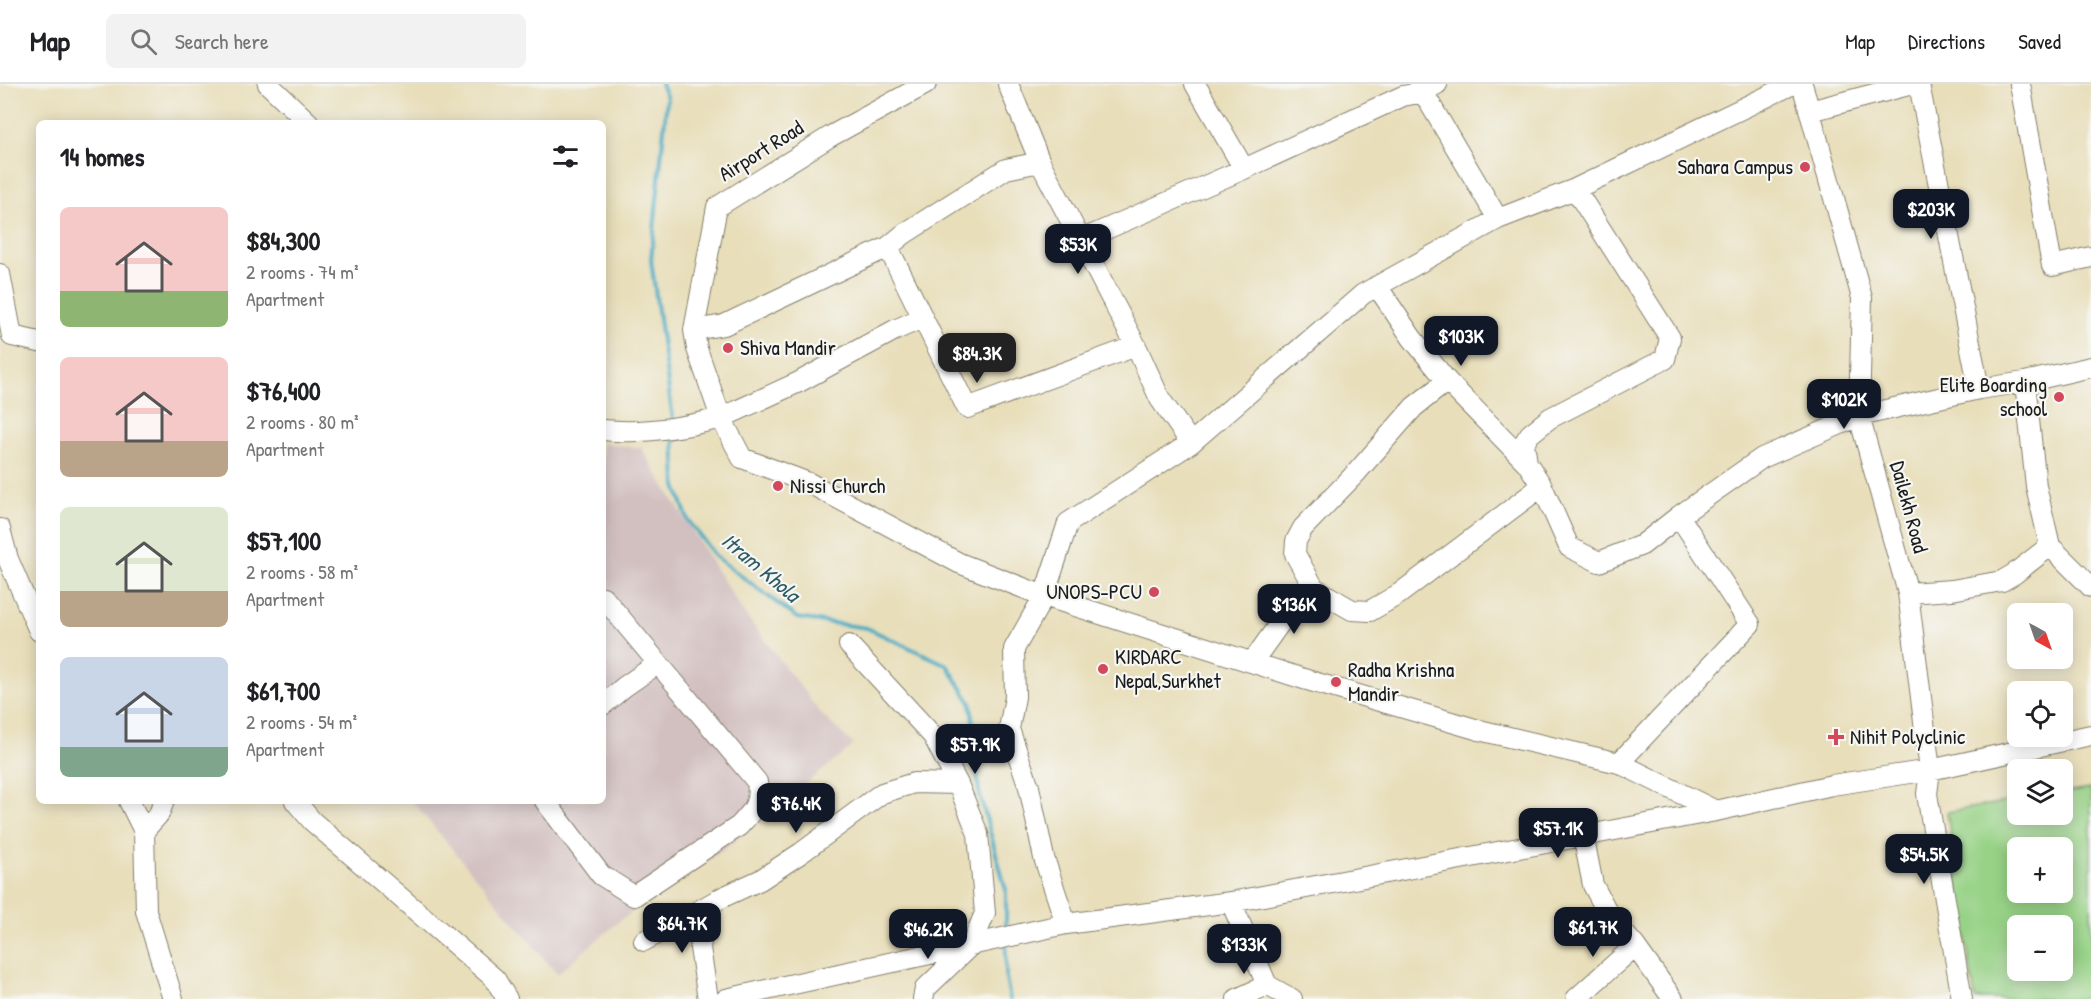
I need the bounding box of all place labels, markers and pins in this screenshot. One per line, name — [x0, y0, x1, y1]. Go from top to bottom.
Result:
place label: Sahara Campus — [1677, 152, 1793, 181]
marker: Sahara Campus — [1798, 160, 1812, 174]
pin: $203K — [1889, 189, 1973, 240]
pin: $53K — [1042, 224, 1114, 275]
pin: $103K — [1419, 316, 1503, 367]
place label: Shiva Mandir — [740, 333, 836, 362]
pin: $84.3K — [928, 333, 1026, 384]
marker: Shiva Mandir — [721, 341, 735, 355]
place label: Elite Boarding school — [1940, 370, 2047, 423]
pin: $102K — [1802, 379, 1886, 430]
marker: Elite Boarding school — [2052, 390, 2066, 404]
place label: Nissi Church — [790, 471, 886, 500]
marker: Nissi Church — [771, 479, 785, 493]
place label: UNOPS-PCU — [1046, 577, 1142, 606]
pin: $136K — [1252, 584, 1336, 635]
marker: UNOPS-PCU — [1147, 585, 1161, 599]
place label: KIRDARC Nepal,Surkhet — [1115, 642, 1222, 695]
place label: Radha Krishna Mandir — [1348, 655, 1454, 708]
marker: KIRDARC Nepal,Surkhet — [1096, 662, 1110, 676]
marker: Radha Krishna Mandir — [1329, 675, 1343, 689]
place label: Nihit Polyclinic — [1850, 722, 1966, 751]
pin: $57.9K — [926, 724, 1024, 775]
marker: Nihit Polyclinic — [1827, 728, 1845, 746]
pin: $76.4K — [747, 783, 845, 834]
pin: $57.1K — [1509, 808, 1607, 859]
pin: $54.5K — [1875, 834, 1973, 885]
pin: $64.7K — [633, 903, 731, 954]
pin: $61.7K — [1544, 907, 1642, 958]
pin: $46.2K — [879, 909, 977, 960]
pin: $133K — [1202, 924, 1286, 975]

